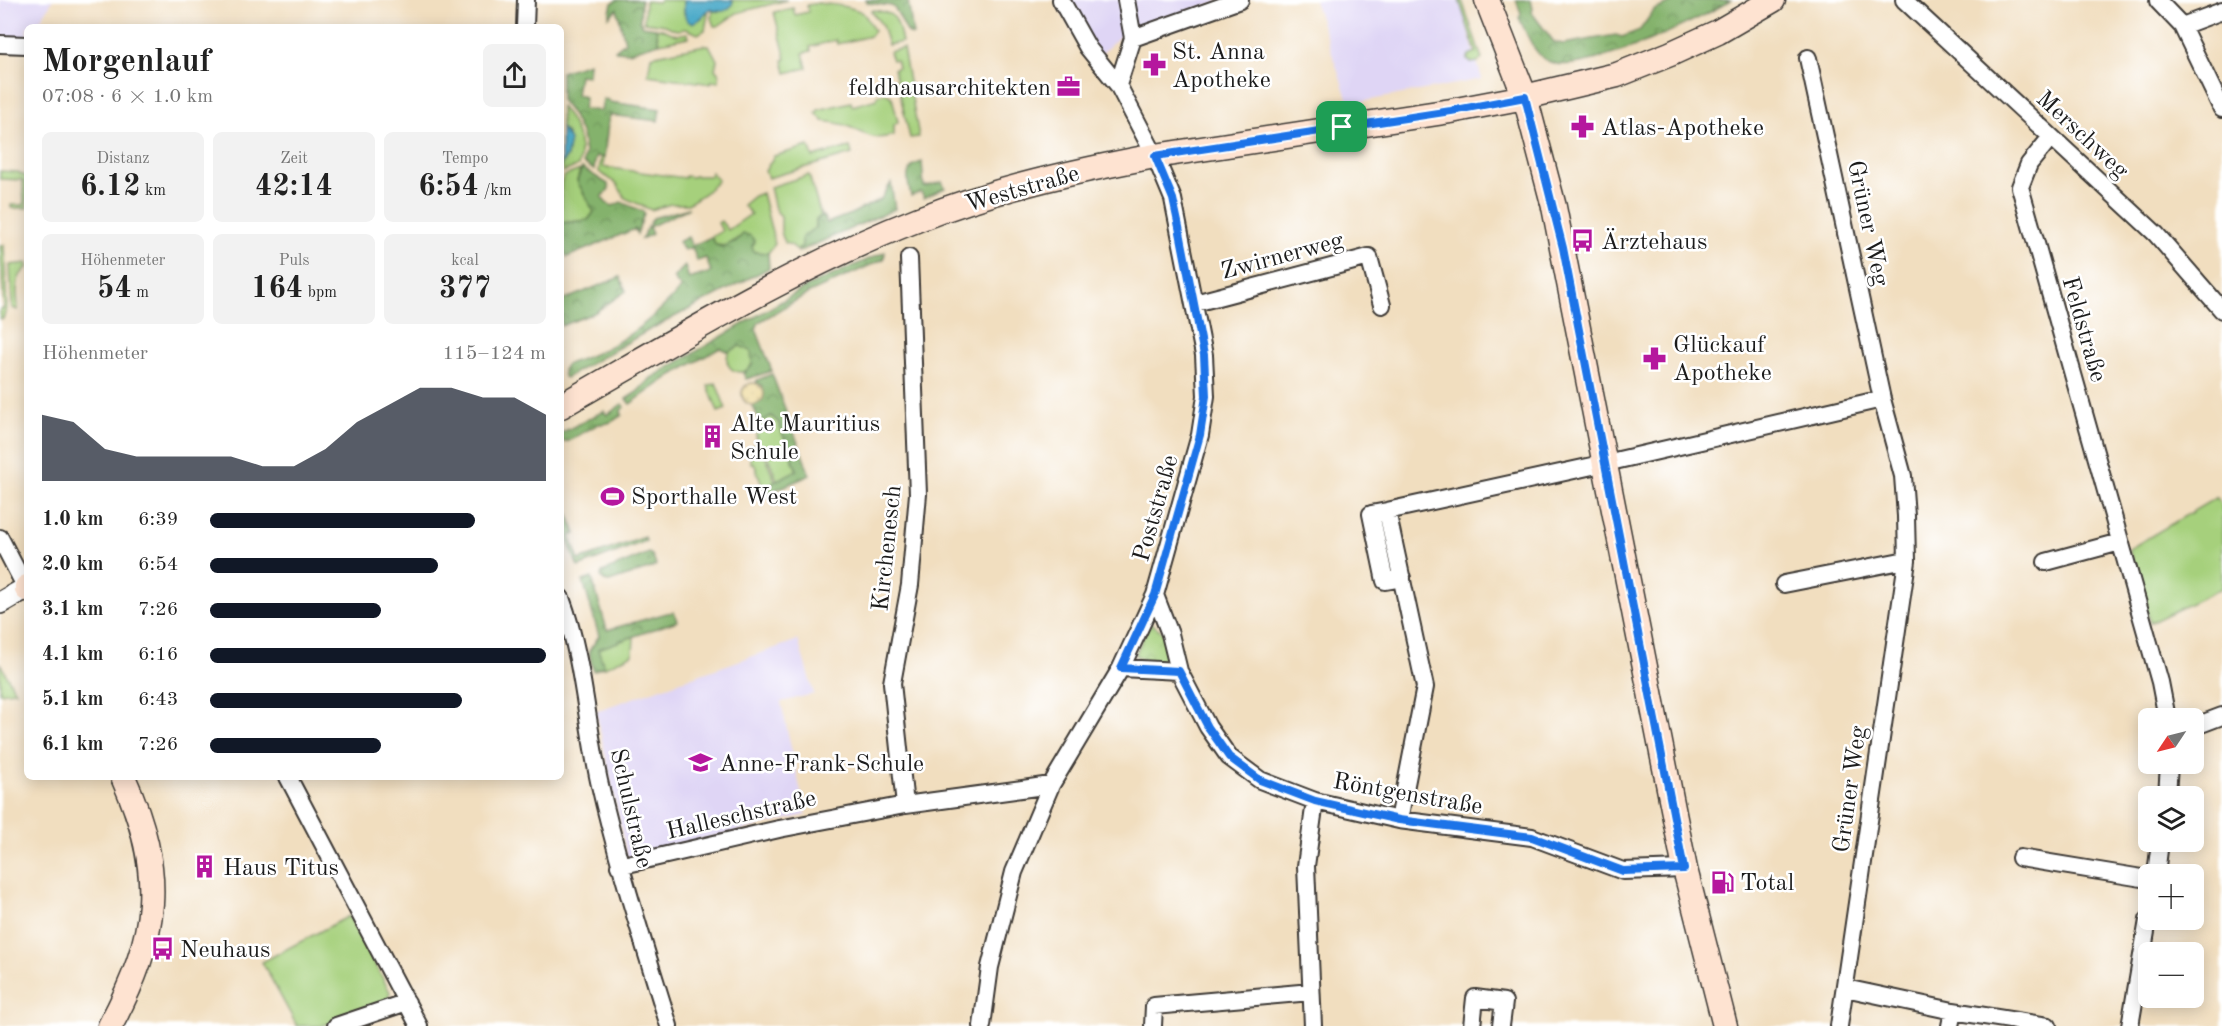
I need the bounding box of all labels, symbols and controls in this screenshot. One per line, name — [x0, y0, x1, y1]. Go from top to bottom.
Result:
place label: St. Anna Apotheke — [1172, 41, 1271, 93]
button: share — [483, 44, 546, 107]
text: Morgenlauf — [42, 46, 211, 79]
pharmacy icon: St. Anna Apotheke — [1141, 52, 1167, 78]
office icon: feldhausarchitekten — [1056, 74, 1082, 100]
place label: feldhausarchitekten — [849, 77, 1051, 101]
text: 07:08 · 6 × 1.0 km — [42, 87, 213, 107]
street label: Merschweg — [2031, 87, 2132, 184]
pin — [1316, 101, 1367, 152]
icon: arrive — [1325, 110, 1358, 143]
pharmacy icon: Atlas-Apotheke — [1570, 114, 1596, 140]
place label: Atlas-Apotheke — [1601, 117, 1764, 141]
text: Distanz — [97, 151, 149, 167]
text: Zeit — [280, 151, 308, 167]
text: Tempo — [442, 151, 488, 167]
street label: Grüner Weg — [1842, 158, 1892, 288]
street label: Weststraße — [963, 162, 1082, 218]
text: 6.12 — [80, 172, 141, 202]
text: 42:14 — [255, 172, 333, 202]
text: 6:54 — [418, 172, 479, 202]
text: km — [141, 183, 166, 199]
text: /km — [479, 183, 512, 199]
bus stop icon: Ärztehaus — [1570, 228, 1596, 254]
place label: Ärztehaus — [1601, 228, 1707, 255]
street label: Zwirnerweg — [1219, 229, 1346, 285]
text: Höhenmeter — [81, 253, 165, 269]
text: Puls — [279, 253, 309, 269]
text: kcal — [451, 253, 479, 269]
text: 54 — [97, 274, 132, 304]
text: 164 — [251, 274, 303, 304]
text: 377 — [439, 274, 491, 304]
street label: Feldstraße — [2057, 274, 2110, 385]
text: m — [132, 285, 149, 301]
text: bpm — [303, 285, 337, 301]
place label: Glückauf Apotheke — [1673, 334, 1772, 386]
text: Höhenmeter — [42, 344, 148, 364]
text: 115–124 m — [443, 344, 546, 364]
pharmacy icon: Glückauf Apotheke — [1642, 345, 1668, 371]
place label: Alte Mauritius Schule — [730, 413, 880, 465]
building icon: Alte Mauritius Schule — [699, 424, 725, 450]
street label: Poststraße — [1130, 452, 1184, 565]
sports icon: Sporthalle West — [600, 483, 626, 509]
street label: Kirchenesch — [869, 484, 907, 613]
place label: Sporthalle West — [631, 486, 797, 510]
text: 1.0 km — [42, 510, 104, 530]
text: 6:39 — [138, 510, 178, 530]
text: 2.0 km — [42, 555, 104, 575]
text: 6:54 — [138, 555, 178, 575]
text: 3.1 km — [42, 600, 104, 620]
text: 7:26 — [138, 600, 178, 620]
text: 4.1 km — [42, 645, 104, 665]
text: 6:16 — [138, 645, 178, 665]
text: 5.1 km — [42, 690, 104, 710]
text: 6:43 — [138, 690, 178, 710]
north arrow — [2138, 708, 2204, 774]
map controls — [2138, 708, 2204, 1008]
street label: Grüner Weg — [1830, 724, 1872, 854]
text: 6.1 km — [42, 735, 104, 755]
text: 7:26 — [138, 735, 178, 755]
street label: Schulstraße — [605, 746, 655, 871]
school or university icon: Anne-Frank-Schule — [688, 750, 714, 776]
place label: Anne-Frank-Schule — [719, 753, 924, 777]
street label: Röntgenstraße — [1331, 770, 1484, 820]
button: layers — [2138, 786, 2204, 852]
street label: Halleschstraße — [664, 787, 819, 845]
building icon: Haus Titus — [192, 854, 218, 880]
place label: Haus Titus — [223, 857, 339, 881]
button: + — [2138, 864, 2204, 930]
fuel station icon: Total — [1709, 869, 1735, 895]
place label: Total — [1740, 872, 1794, 896]
bus stop icon: Neuhaus — [149, 936, 175, 962]
place label: Neuhaus — [180, 939, 270, 963]
button: − — [2138, 942, 2204, 1008]

